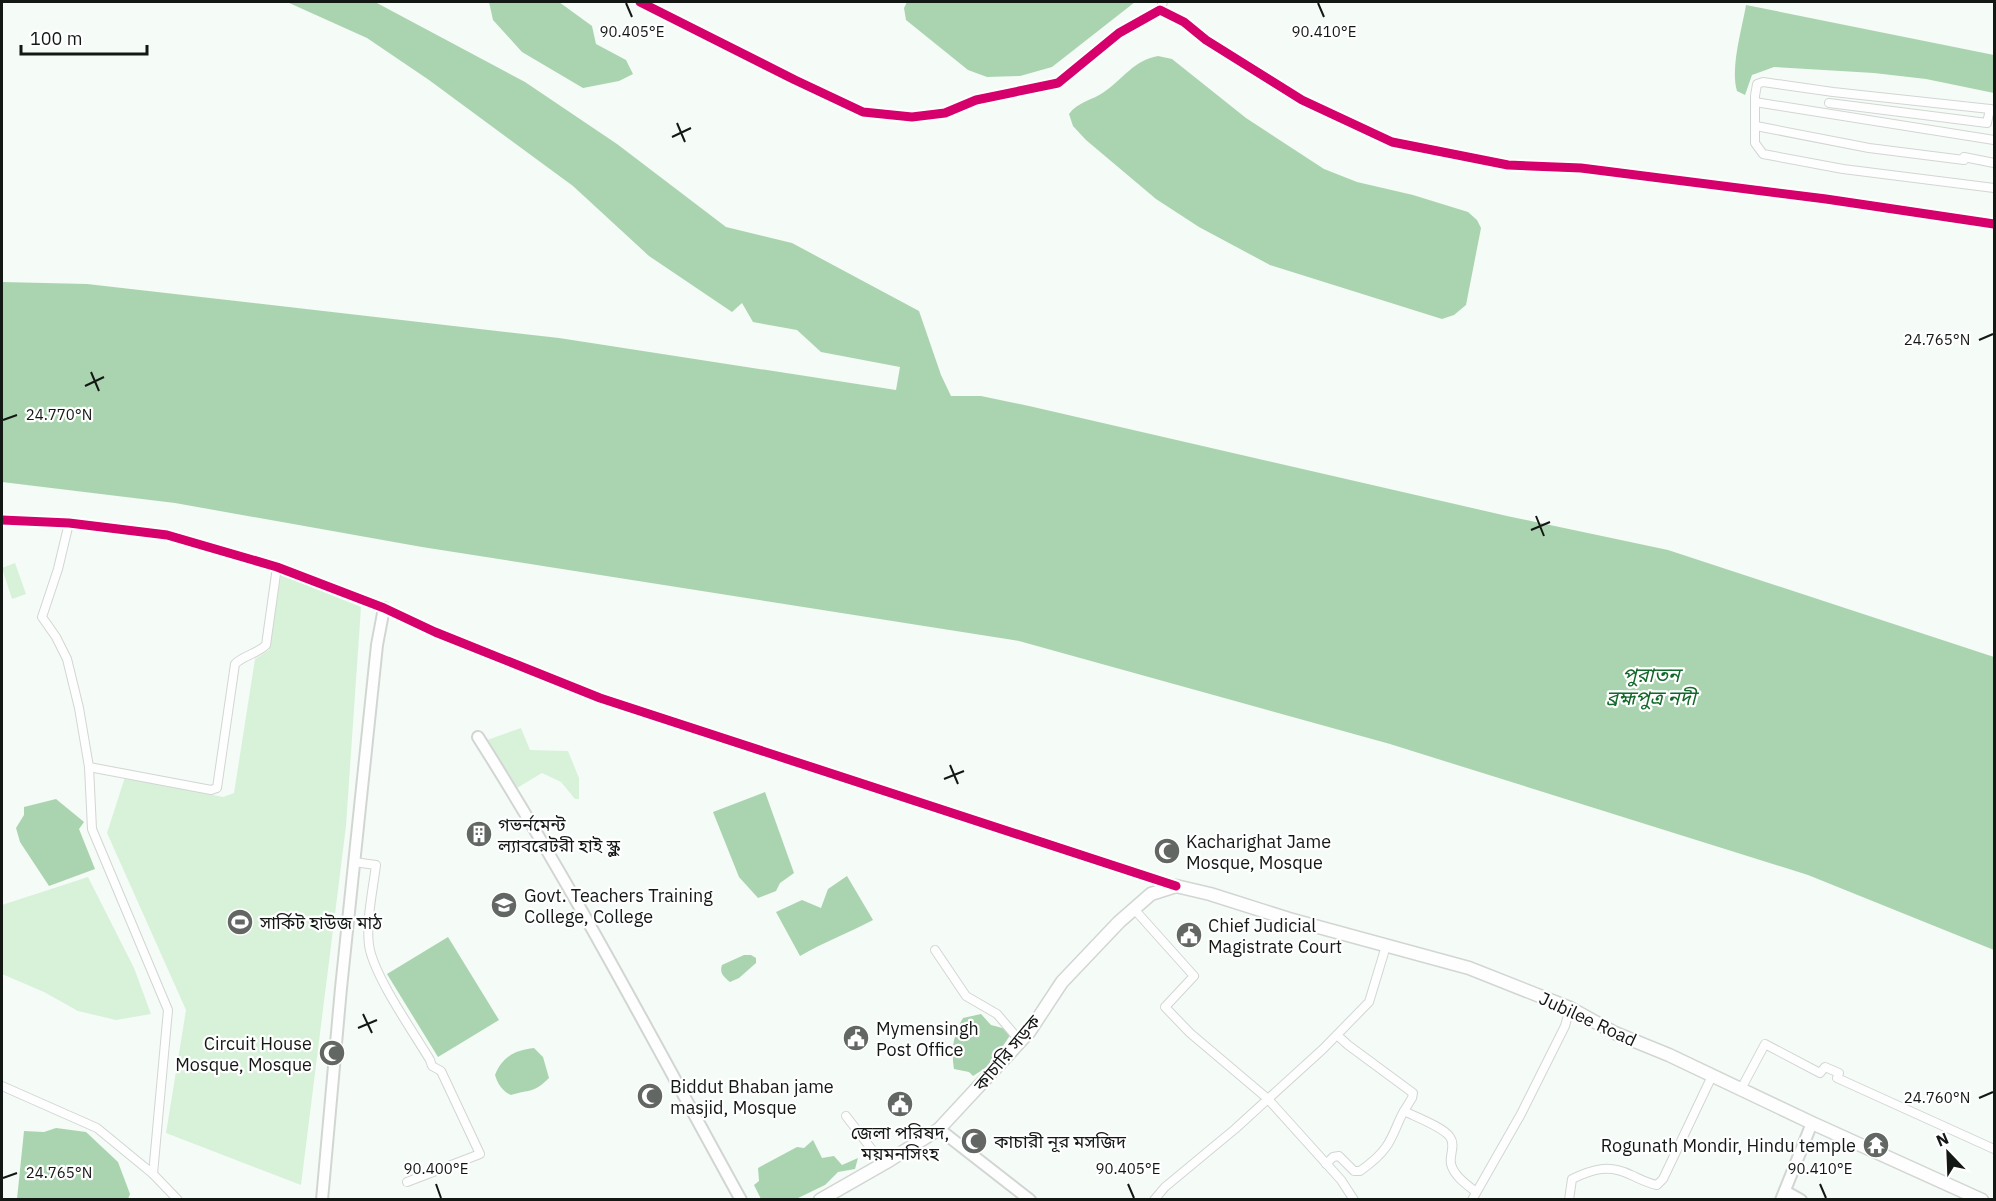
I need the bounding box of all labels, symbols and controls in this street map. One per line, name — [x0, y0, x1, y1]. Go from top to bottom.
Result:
scale bar — [21, 18, 147, 56]
text: 90.405°E — [600, 22, 664, 41]
text: 90.410°E — [1292, 22, 1356, 41]
text: 100 m — [30, 27, 82, 50]
text: 24.765°N — [1904, 330, 1970, 349]
text: 24.770°N — [26, 405, 92, 424]
water label: পুরাতন ব্রহ্মপুত্র নদী — [1606, 661, 1700, 711]
place label: গভর্নমেন্ট ল্যাবরেটরী হাই স্কুল — [497, 813, 621, 857]
building icon: গভর্নমেন্ট ল্যাবরেটরী হাই স্কুল — [464, 819, 494, 849]
place label: Kacharighat Jame Mosque, Mosque — [1186, 830, 1331, 874]
mosque icon: Kacharighat Jame Mosque, Mosque — [1152, 836, 1182, 866]
place label: Govt. Teachers Training College, College — [524, 884, 713, 928]
school or university icon: Govt. Teachers Training College, College — [489, 890, 519, 920]
sports icon: সার্কিট হাউজ মাঠ — [225, 907, 255, 937]
place label: সার্কিট হাউজ মাঠ — [259, 911, 382, 934]
place label: Chief Judicial Magistrate Court — [1208, 914, 1342, 958]
public building icon: Chief Judicial Magistrate Court — [1174, 920, 1204, 950]
street label: Jubilee Road — [1536, 986, 1640, 1052]
street label: কাচারি সড়ক — [968, 1010, 1046, 1096]
place label: Mymensingh Post Office — [876, 1017, 979, 1061]
public building icon: Mymensingh Post Office — [841, 1023, 871, 1053]
place label: Circuit House Mosque, Mosque — [175, 1032, 312, 1076]
mosque icon: Circuit House Mosque, Mosque — [317, 1038, 347, 1068]
place label: Biddut Bhaban jame masjid, Mosque — [670, 1075, 834, 1119]
mosque icon: Biddut Bhaban jame masjid, Mosque — [635, 1081, 665, 1111]
text: 24.760°N — [1904, 1088, 1970, 1107]
public building icon: জেলা পরিষদ, ময়মনসিংহ — [885, 1089, 915, 1119]
place label: জেলা পরিষদ, ময়মনসিংহ — [851, 1121, 949, 1165]
north arrow — [1918, 1123, 1978, 1183]
mosque icon: কাচারী নূর মসজিদ — [959, 1126, 989, 1156]
text: N — [1933, 1128, 1951, 1151]
place label: কাচারী নূর মসজিদ — [993, 1130, 1127, 1153]
temple icon: Rogunath Mondir, Hindu temple — [1861, 1130, 1891, 1160]
place label: Rogunath Mondir, Hindu temple — [1601, 1134, 1856, 1157]
text: 90.400°E — [404, 1159, 468, 1178]
text: 90.405°E — [1096, 1159, 1160, 1178]
text: 90.410°E — [1788, 1159, 1852, 1178]
text: 24.765°N — [26, 1163, 92, 1182]

